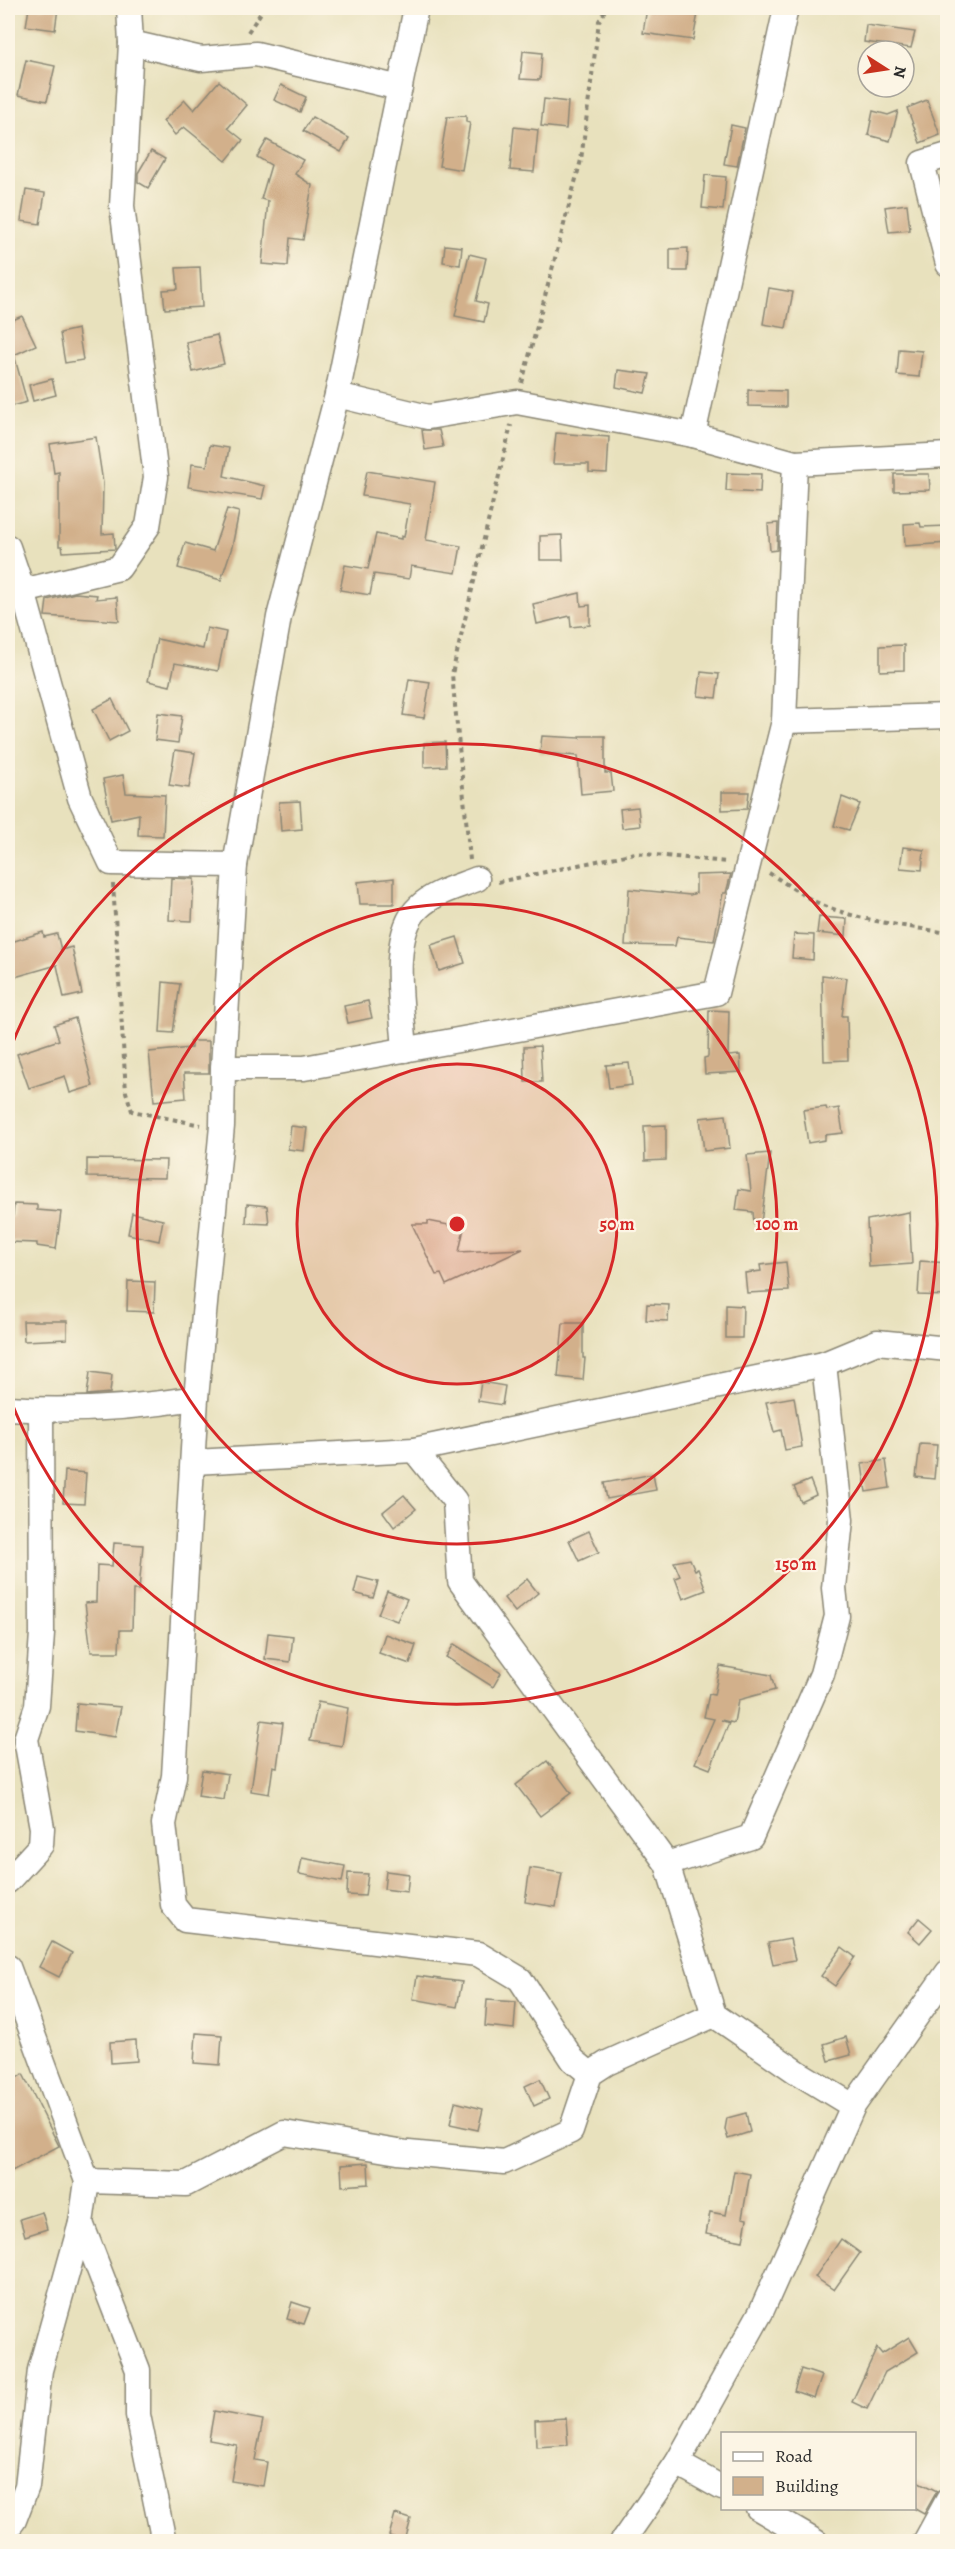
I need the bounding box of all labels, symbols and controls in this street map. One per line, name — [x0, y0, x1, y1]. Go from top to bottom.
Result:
north arrow — [856, 39, 916, 99]
text: N — [888, 64, 912, 80]
text: 50 m — [600, 1212, 634, 1236]
text: 100 m — [756, 1212, 798, 1236]
centre of rings — [447, 1214, 467, 1234]
text: 150 m — [775, 1552, 817, 1576]
legend — [721, 2432, 916, 2510]
text: Road — [775, 2444, 813, 2468]
text: Building — [775, 2474, 839, 2498]

